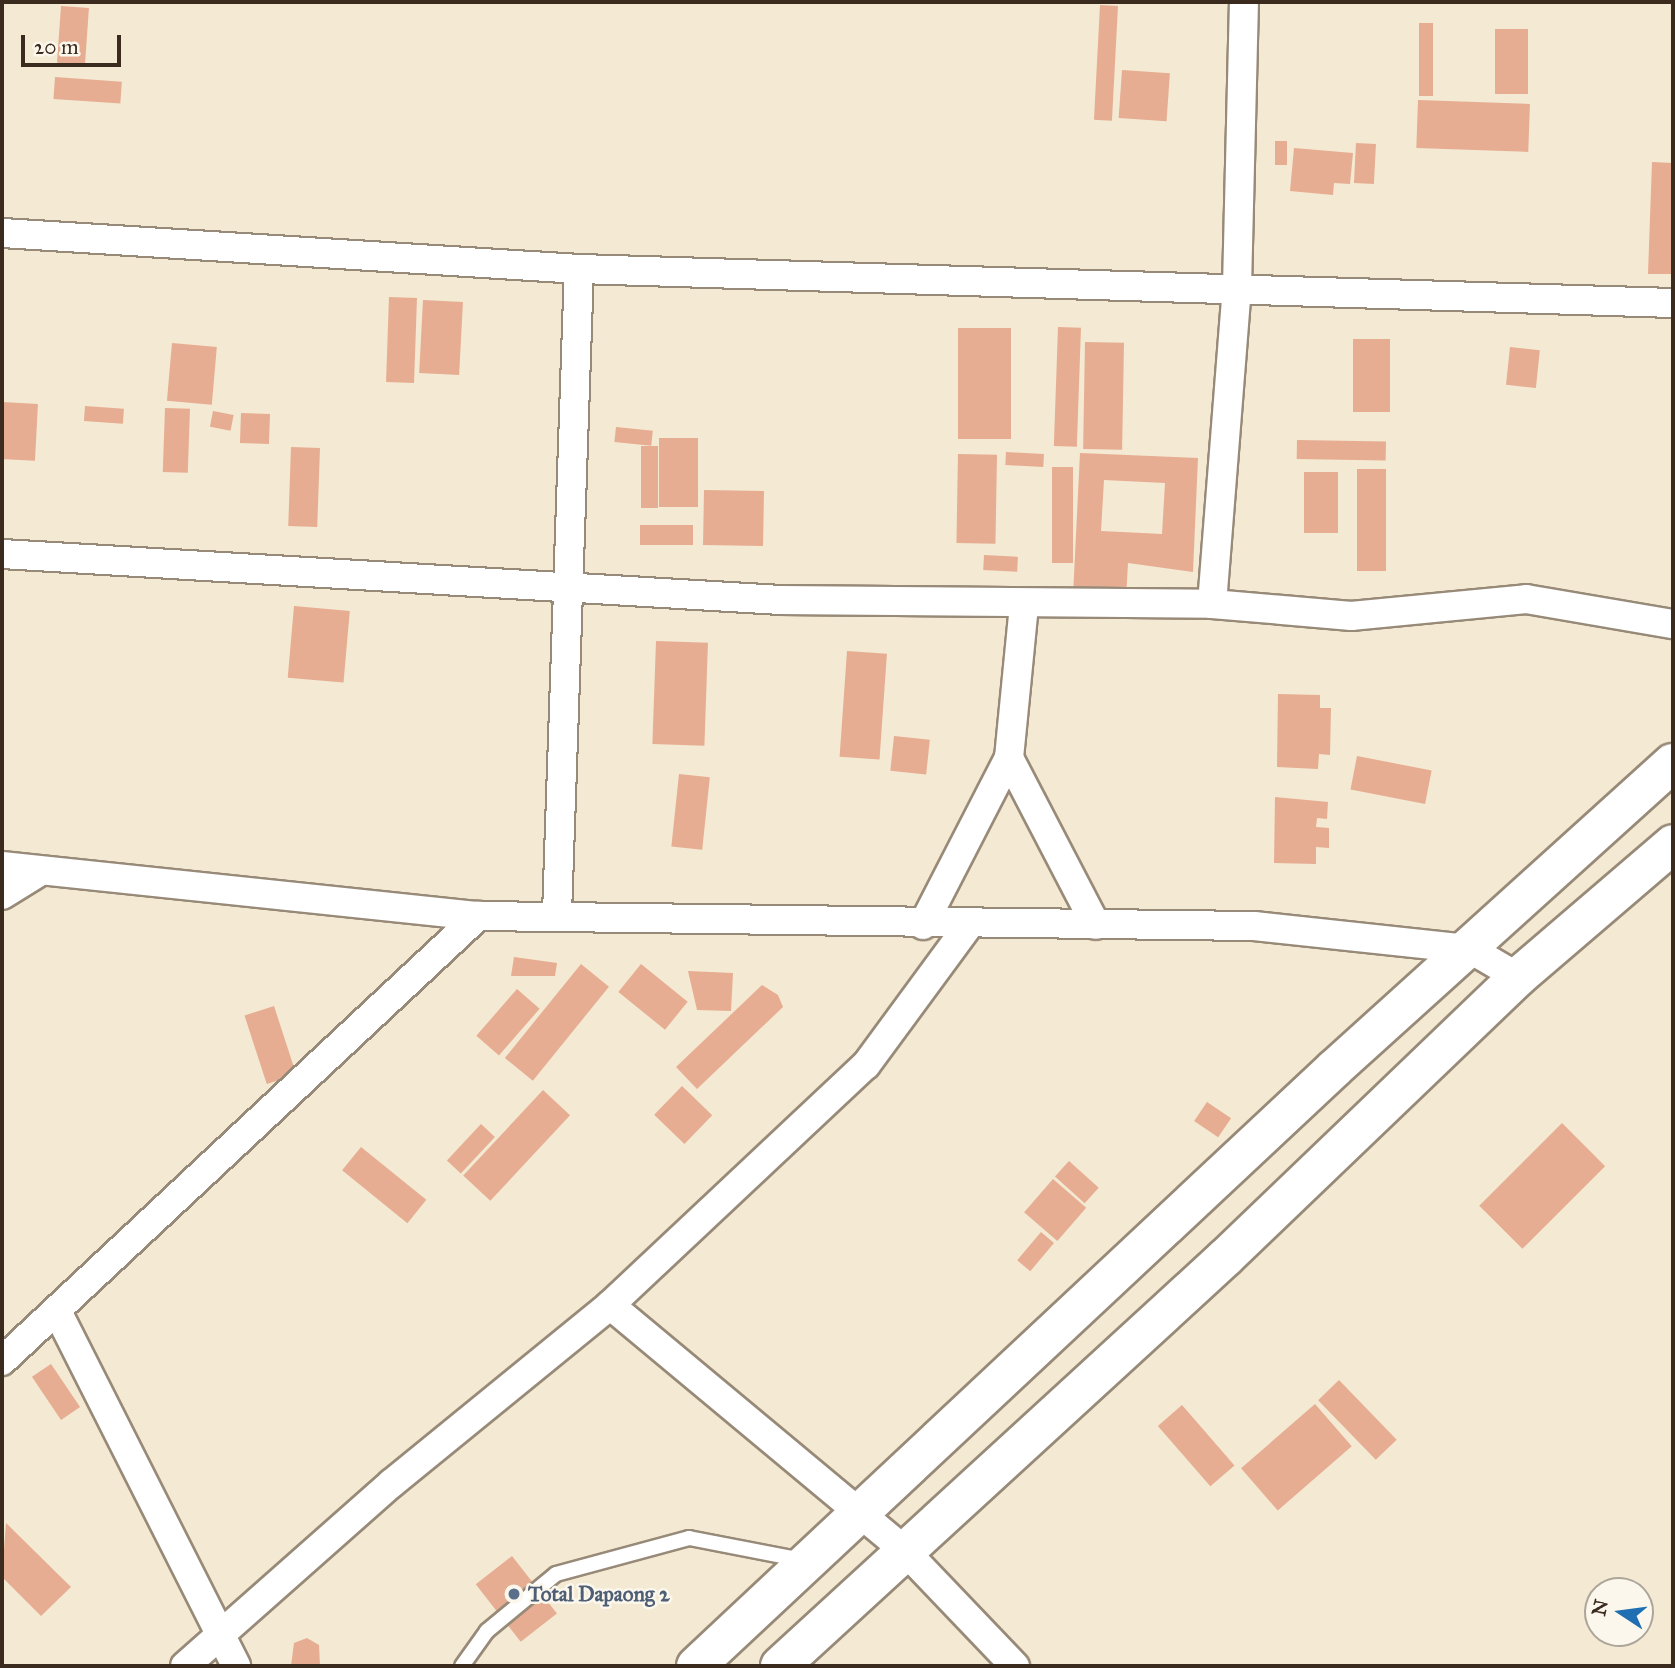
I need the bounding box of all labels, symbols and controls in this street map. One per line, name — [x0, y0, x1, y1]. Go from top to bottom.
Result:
scale bar — [24, 21, 124, 65]
text: 20 m — [34, 34, 79, 60]
north arrow — [1584, 1577, 1654, 1647]
place label: Total Dapaong 2 — [528, 1581, 669, 1607]
marker: Total Dapaong 2 — [506, 1586, 522, 1602]
text: N — [1587, 1597, 1613, 1618]

